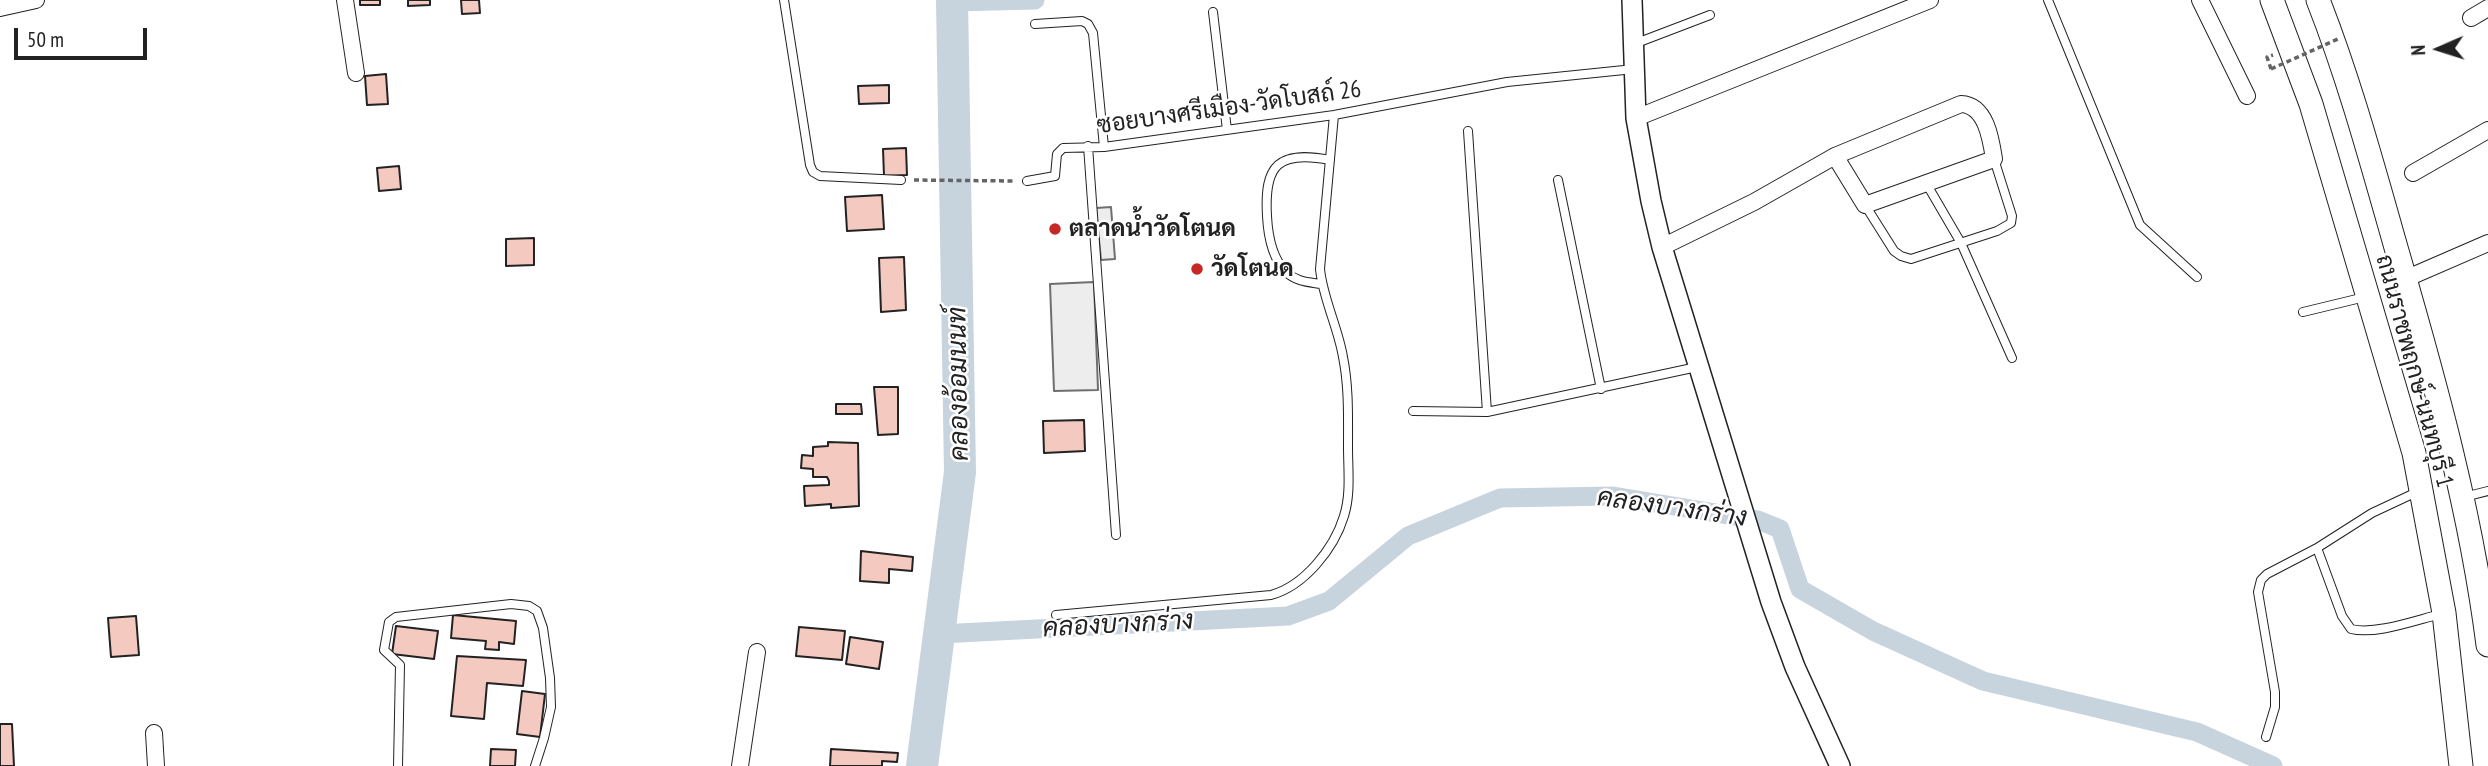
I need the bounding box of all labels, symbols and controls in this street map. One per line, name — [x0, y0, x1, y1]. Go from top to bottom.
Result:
scale bar — [18, 14, 150, 58]
north arrow — [2404, 14, 2474, 84]
text: 50 m — [27, 26, 64, 53]
text: N — [2406, 44, 2430, 56]
street label: ซอยบางศรีเมือง-วัดโบสถ์ 26 — [1095, 75, 1363, 141]
place label: ตลาดน้ำวัดโตนด — [1069, 215, 1236, 243]
marker: ตลาดน้ำวัดโตนด — [1047, 221, 1063, 237]
street label: ถนนราชพฤกษ์-นนทบุรี 1 — [2369, 251, 2459, 491]
place label: วัดโตนด — [1211, 255, 1294, 283]
marker: วัดโตนด — [1189, 261, 1205, 277]
water label: คลองอ้อมนนท์ — [942, 306, 976, 462]
water label: คลองบางกร่าง — [1595, 482, 1749, 534]
water label: คลองบางกร่าง — [1042, 605, 1194, 645]

